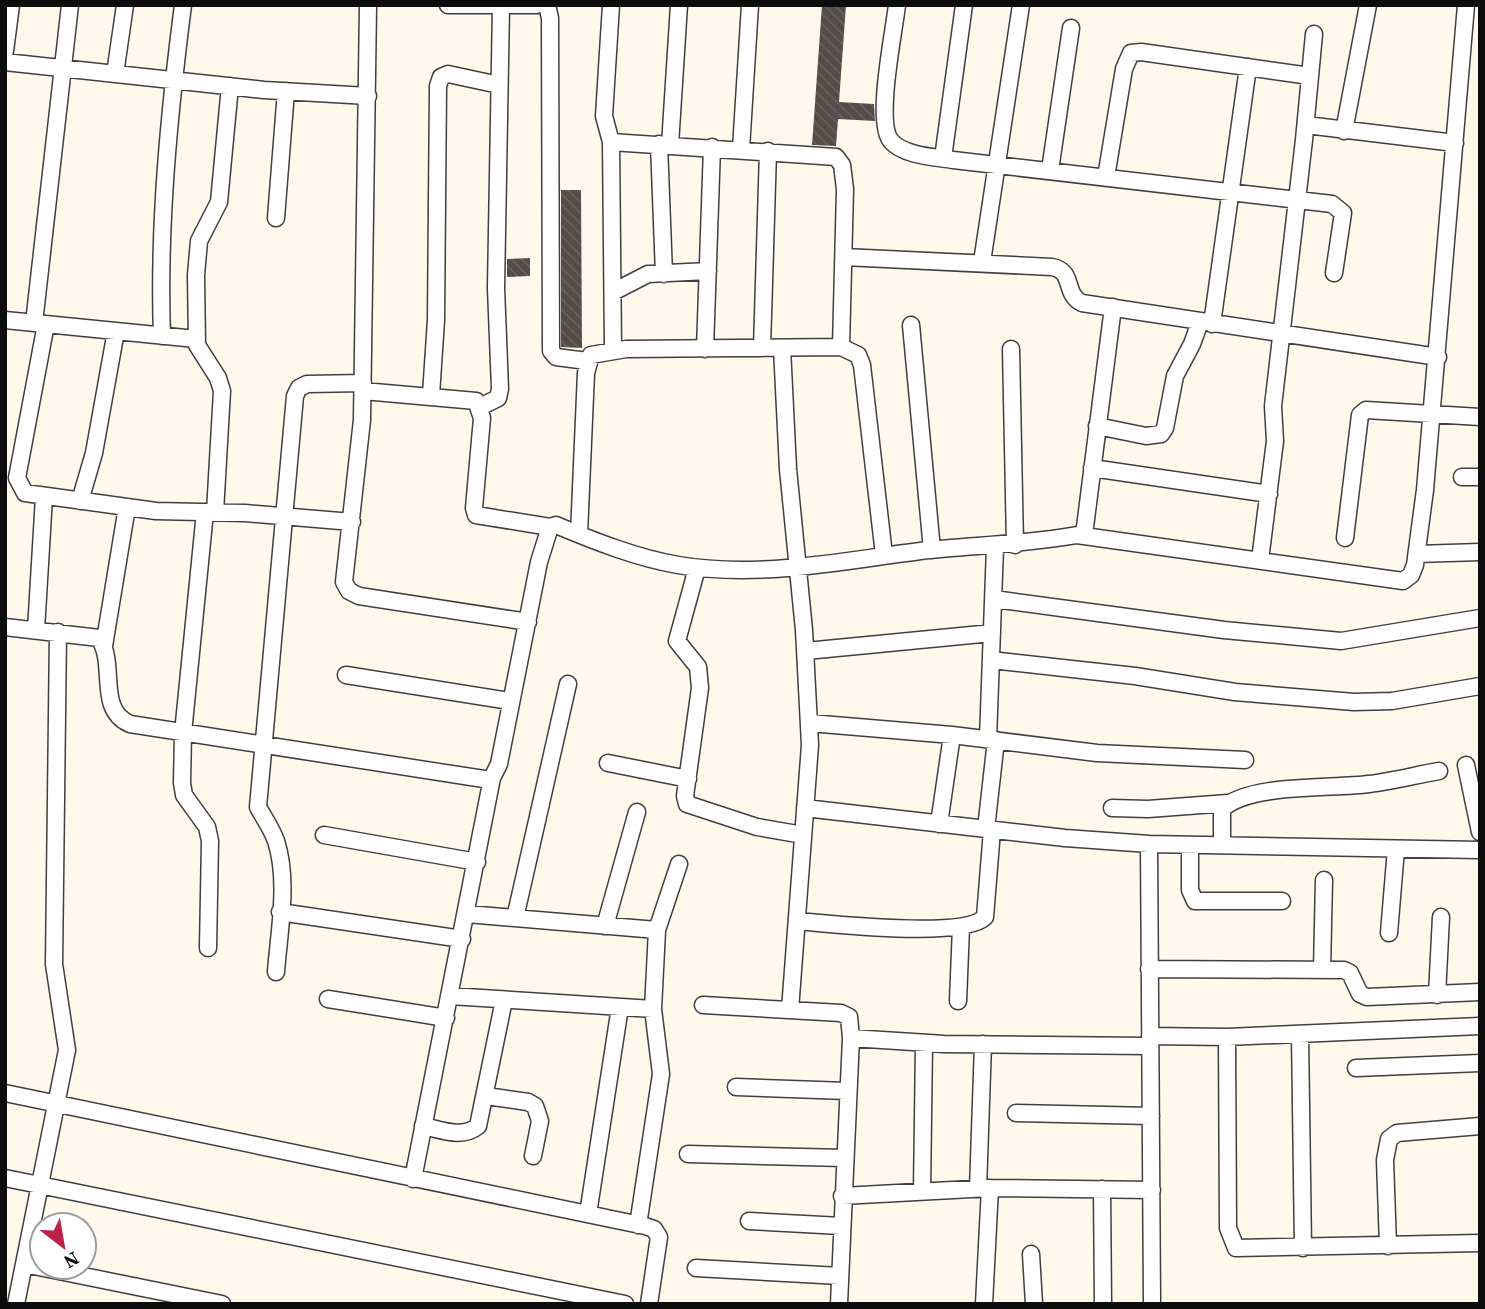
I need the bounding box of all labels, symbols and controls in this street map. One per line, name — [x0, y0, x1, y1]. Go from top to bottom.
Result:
north arrow — [28, 1211, 98, 1281]
text: N — [59, 1246, 84, 1275]

